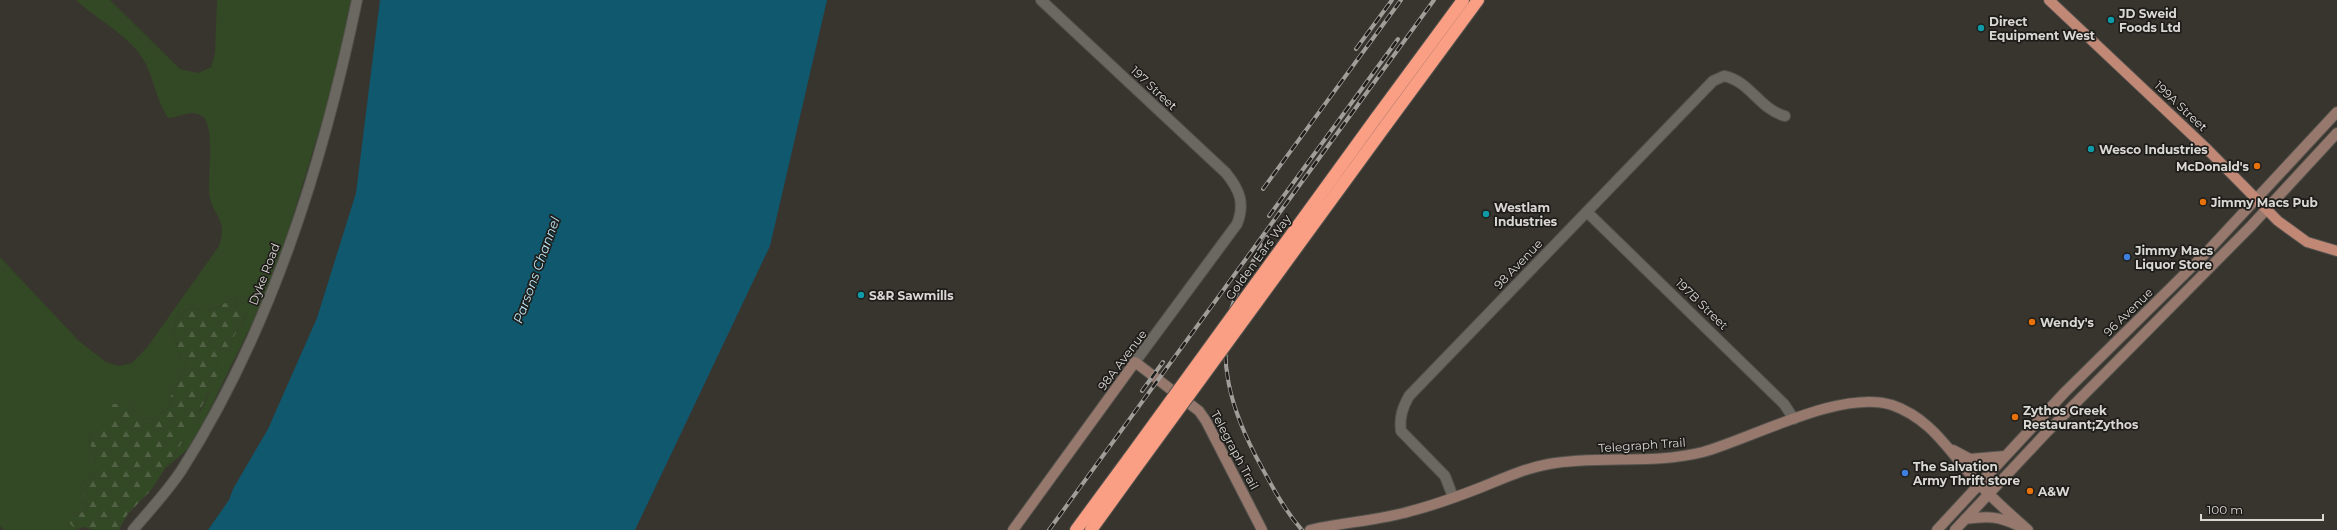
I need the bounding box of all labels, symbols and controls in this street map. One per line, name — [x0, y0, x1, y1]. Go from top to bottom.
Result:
place label: JD Sweid Foods Ltd — [2118, 6, 2181, 35]
place label: Direct Equipment West — [1989, 14, 2096, 43]
marker: JD Sweid Foods Ltd — [2106, 15, 2116, 25]
marker: Direct Equipment West — [1976, 23, 1986, 33]
street label: 197 Street — [1128, 63, 1180, 113]
street label: 199A Street — [2151, 78, 2211, 134]
place label: Wesco Industries — [2099, 142, 2208, 157]
marker: Wesco Industries — [2086, 144, 2096, 154]
place label: McDonald's — [2176, 159, 2250, 174]
marker: McDonald's — [2252, 161, 2262, 171]
place label: Jimmy Macs Pub — [2210, 195, 2318, 210]
marker: Jimmy Macs Pub — [2198, 197, 2208, 207]
place label: Westlam Industries — [1494, 200, 1558, 229]
marker: Westlam Industries — [1481, 209, 1491, 219]
street label: Golden Ears Way — [1222, 211, 1294, 302]
water label: Parsons Channel — [509, 214, 563, 325]
street label: 98 Avenue — [1491, 236, 1545, 292]
street label: Dyke Road — [245, 241, 283, 307]
place label: Jimmy Macs Liquor Store — [2134, 243, 2214, 272]
marker: Jimmy Macs Liquor Store — [2122, 252, 2132, 262]
street label: 197B Street — [1673, 275, 1731, 333]
street label: 96 Avenue — [2100, 285, 2156, 339]
place label: S&R Sawmills — [869, 288, 954, 303]
marker: S&R Sawmills — [856, 290, 866, 300]
place label: Wendy's — [2040, 315, 2094, 330]
marker: Wendy's — [2027, 317, 2037, 327]
street label: 98A Avenue — [1094, 327, 1150, 393]
place label: Zythos Greek Restaurant;Zythos — [2023, 403, 2139, 432]
street label: Telegraph Trail — [1208, 408, 1262, 492]
marker: Zythos Greek Restaurant;Zythos — [2010, 412, 2020, 422]
street label: Telegraph Trail — [1598, 434, 1686, 456]
place label: The Salvation Army Thrift store — [1912, 459, 2020, 488]
marker: The Salvation Army Thrift store — [1900, 468, 1910, 478]
place label: A&W — [2037, 484, 2070, 499]
marker: A&W — [2025, 486, 2035, 496]
scale bar — [2201, 496, 2323, 522]
text: 100 m — [2207, 502, 2243, 517]

